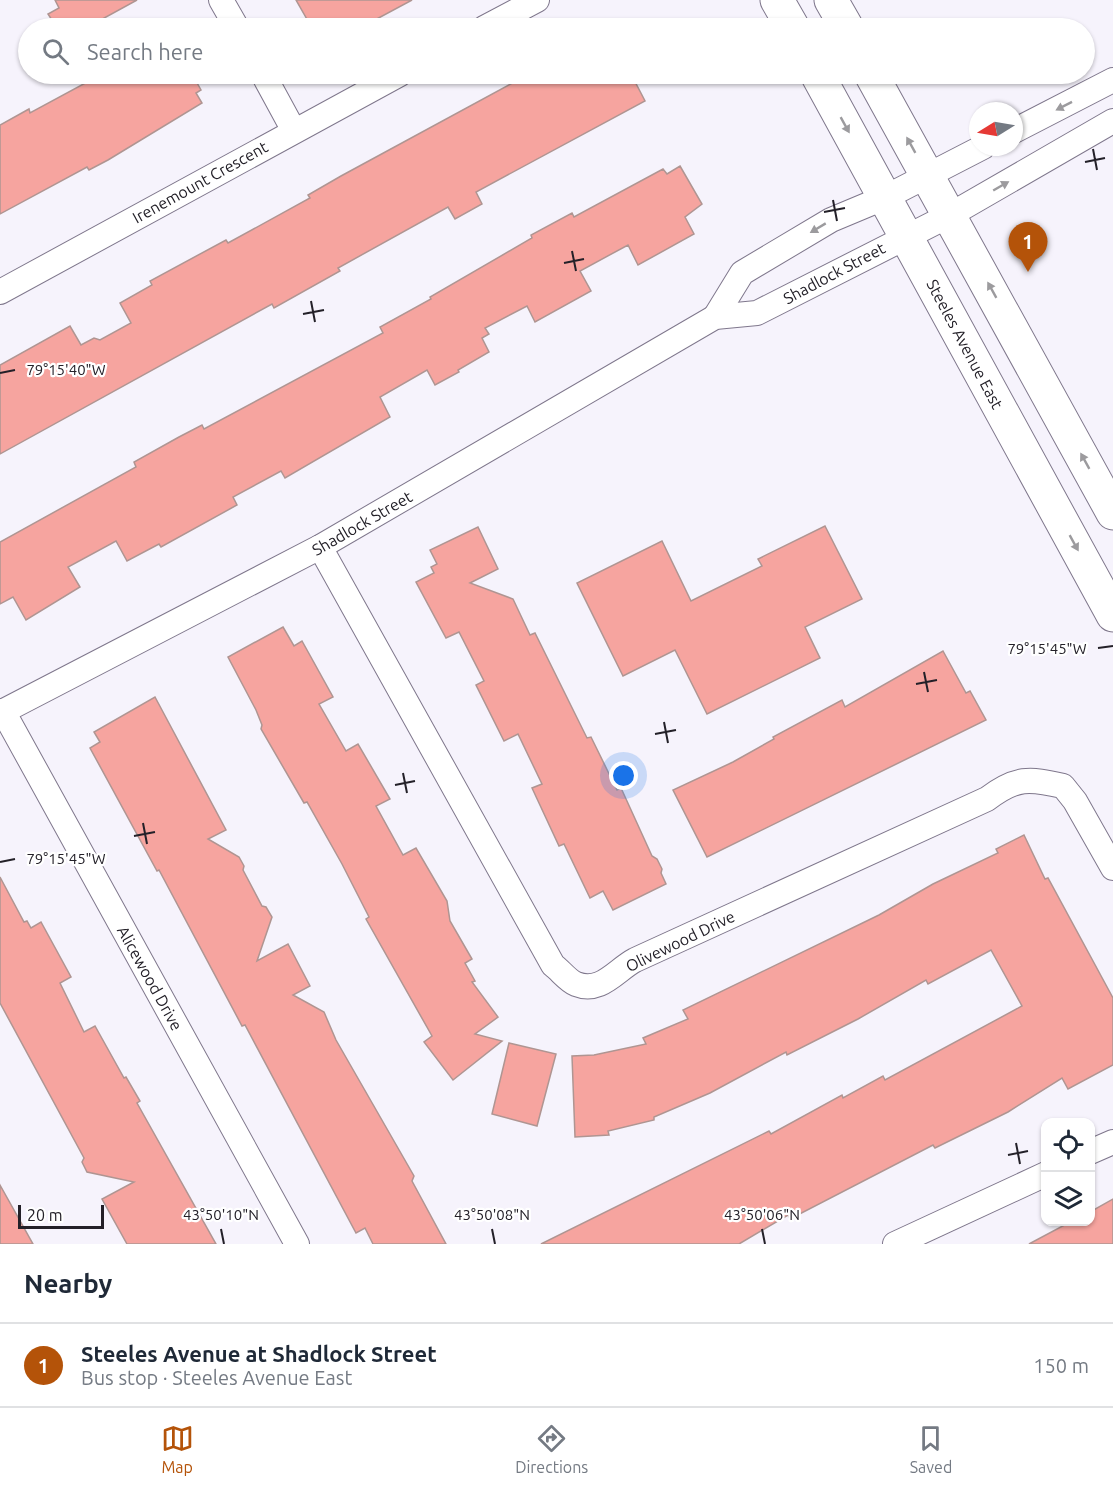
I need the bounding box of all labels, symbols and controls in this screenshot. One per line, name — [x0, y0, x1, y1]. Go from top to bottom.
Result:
search box — [18, 18, 1095, 84]
icon: search — [39, 35, 72, 68]
text: Search here — [87, 39, 203, 64]
one-way arrow — [1055, 101, 1072, 110]
north arrow — [969, 102, 1023, 156]
one-way arrow — [840, 117, 850, 134]
street label: Irenemount Crescent — [129, 137, 271, 227]
one-way arrow — [906, 137, 916, 154]
one-way arrow — [993, 180, 1009, 191]
pin: 1 — [1008, 222, 1048, 272]
one-way arrow — [810, 223, 827, 233]
street label: Shadlock Street — [780, 238, 889, 307]
street label: Steeles Avenue East — [923, 276, 1007, 412]
one-way arrow — [987, 281, 997, 298]
text: 79°15'40"W — [26, 361, 106, 378]
one-way arrow — [1080, 453, 1090, 470]
street label: Shadlock Street — [309, 487, 416, 559]
one-way arrow — [1069, 535, 1079, 552]
text: 79°15'45"W — [1007, 640, 1087, 657]
your location — [609, 761, 638, 790]
text: 79°15'45"W — [26, 850, 106, 867]
street label: Olivewood Drive — [623, 907, 737, 975]
street label: Alicewood Drive — [114, 923, 186, 1033]
map controls — [1041, 1118, 1095, 1226]
button: locate — [1041, 1118, 1095, 1172]
button: layers — [1041, 1172, 1095, 1226]
scale bar — [18, 1202, 104, 1230]
text: 20 m — [27, 1206, 63, 1224]
text: 43°50'10"N — [183, 1206, 259, 1223]
text: 43°50'08"N — [454, 1206, 530, 1223]
text: 43°50'06"N — [724, 1206, 800, 1223]
text: Nearby — [24, 1269, 112, 1298]
text: Steeles Avenue at Shadlock Street — [81, 1341, 437, 1366]
text: 1 — [38, 1354, 49, 1377]
text: 150 m — [1033, 1354, 1089, 1377]
text: Bus stop · Steeles Avenue East — [81, 1366, 352, 1389]
tab: Map — [161, 1422, 194, 1476]
tab: Directions — [515, 1422, 588, 1476]
tab: Saved — [910, 1422, 952, 1476]

